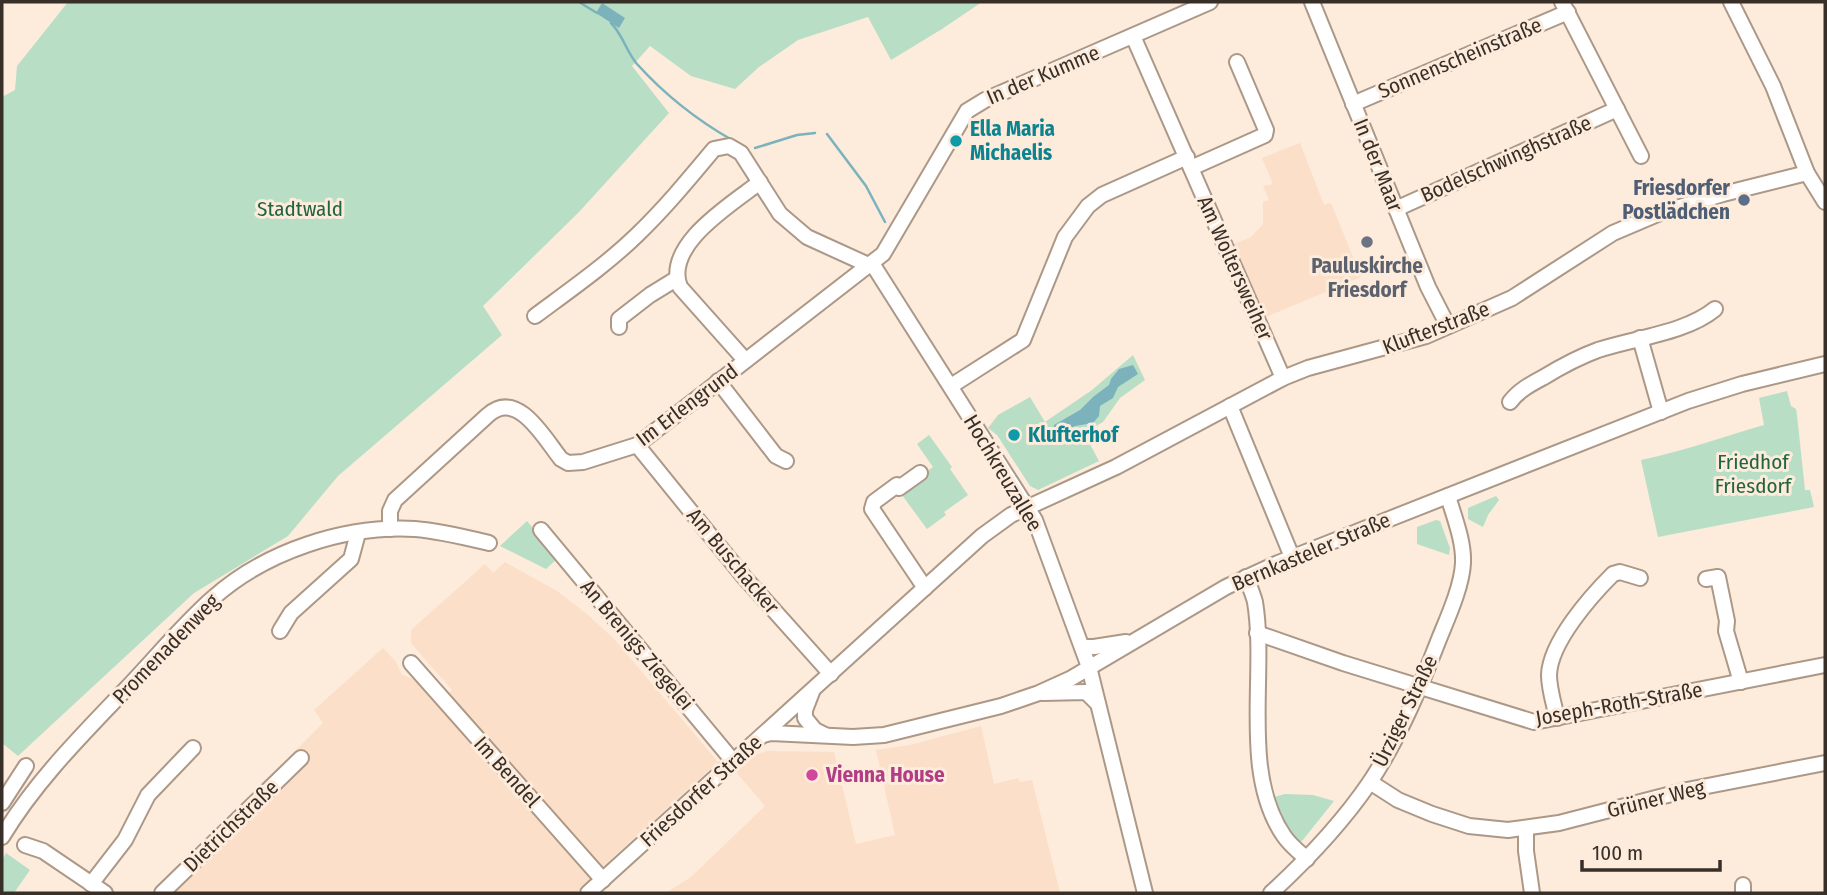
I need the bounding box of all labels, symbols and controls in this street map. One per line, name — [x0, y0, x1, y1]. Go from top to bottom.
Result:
street label: Sonnenscheinstraße — [1374, 12, 1546, 104]
street label: In der Kumme — [983, 40, 1103, 110]
street label: Bodelschwinghstraße — [1417, 110, 1595, 208]
street label: In der Maar — [1348, 115, 1409, 216]
place label: Ella Maria Michaelis — [970, 116, 1055, 166]
marker: Ella Maria Michaelis — [948, 133, 964, 149]
place label: Friesdorfer Postlädchen — [1622, 175, 1730, 225]
street label: Am Woltersweiher — [1192, 192, 1279, 345]
marker: Friesdorfer Postlädchen — [1736, 192, 1752, 208]
park label: Stadtwald — [257, 196, 343, 222]
marker: Pauluskirche Friesdorf — [1359, 234, 1375, 250]
place label: Pauluskirche Friesdorf — [1311, 253, 1423, 303]
street label: Klufterstraße — [1379, 296, 1493, 360]
street label: Im Erlengrund — [631, 358, 743, 452]
street label: Hochkreuzallee — [958, 410, 1048, 536]
place label: Klufterhof — [1028, 422, 1120, 448]
marker: Klufterhof — [1006, 427, 1022, 443]
park label: Friedhof Friesdorf — [1715, 449, 1793, 499]
street label: Am Buschacker — [681, 503, 785, 620]
street label: Bernkasteler Straße — [1228, 507, 1394, 597]
street label: An Brenigs Ziegelei — [575, 575, 699, 715]
street label: Promenadenweg — [107, 588, 225, 709]
street label: Ürziger Straße — [1367, 651, 1443, 771]
street label: Joseph-Roth-Straße — [1534, 677, 1704, 731]
street label: Friesdorfer Straße — [635, 730, 767, 852]
street label: Im Bendel — [468, 731, 546, 813]
place label: Vienna House — [825, 762, 945, 788]
marker: Vienna House — [804, 767, 820, 783]
street label: Dietrichstraße — [178, 774, 284, 878]
street label: Grüner Weg — [1604, 774, 1708, 824]
scale bar — [1582, 828, 1720, 872]
text: 100 m — [1592, 840, 1643, 866]

